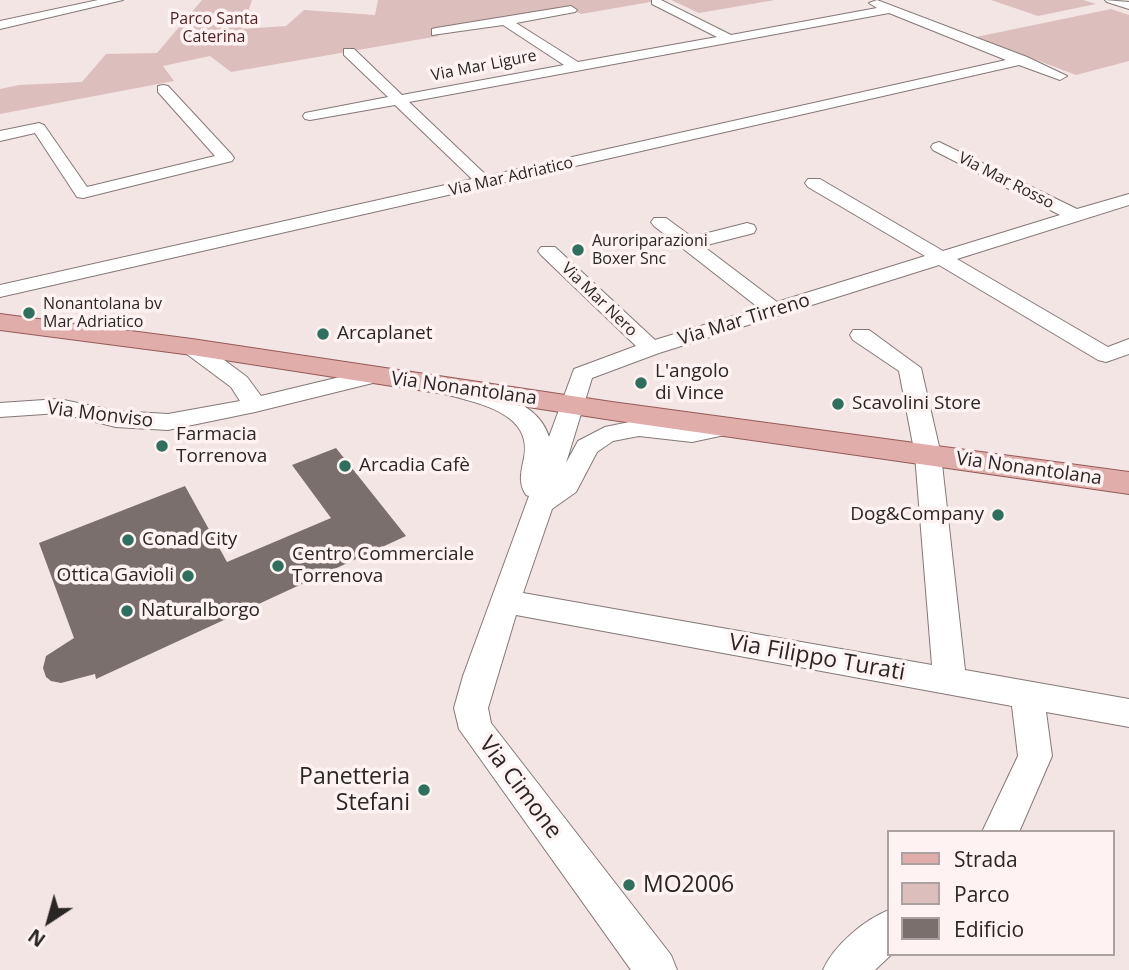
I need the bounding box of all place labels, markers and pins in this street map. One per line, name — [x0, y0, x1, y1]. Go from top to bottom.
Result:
place label: Auroriparazioni Boxer Snc — [592, 231, 708, 269]
marker: Auroriparazioni Boxer Snc — [570, 242, 586, 258]
place label: Nonantolana bv Mar Adriatico — [43, 294, 162, 332]
marker: Nonantolana bv Mar Adriatico — [21, 305, 37, 321]
place label: Arcaplanet — [337, 323, 433, 345]
marker: Arcaplanet — [315, 326, 331, 342]
place label: L'angolo di Vince — [655, 361, 729, 405]
marker: L'angolo di Vince — [633, 375, 649, 391]
place label: Scavolini Store — [852, 393, 981, 415]
marker: Scavolini Store — [830, 396, 846, 412]
place label: Farmacia Torrenova — [176, 424, 267, 468]
marker: Farmacia Torrenova — [154, 438, 170, 454]
place label: Arcadia Cafè — [359, 455, 470, 477]
marker: Arcadia Cafè — [337, 458, 353, 474]
place label: Dog&Company — [850, 504, 984, 526]
marker: Dog&Company — [990, 507, 1006, 523]
place label: Conad City — [142, 529, 237, 551]
marker: Conad City — [120, 532, 136, 548]
place label: Centro Commerciale Torrenova — [292, 544, 474, 588]
marker: Centro Commerciale Torrenova — [270, 558, 286, 574]
place label: Ottica Gavioli — [57, 565, 174, 587]
marker: Ottica Gavioli — [180, 568, 196, 584]
place label: Naturalborgo — [141, 600, 260, 622]
marker: Naturalborgo — [119, 603, 135, 619]
place label: Panetteria Stefani — [299, 763, 410, 817]
marker: Panetteria Stefani — [416, 782, 432, 798]
place label: MO2006 — [643, 871, 734, 899]
marker: MO2006 — [621, 877, 637, 893]

